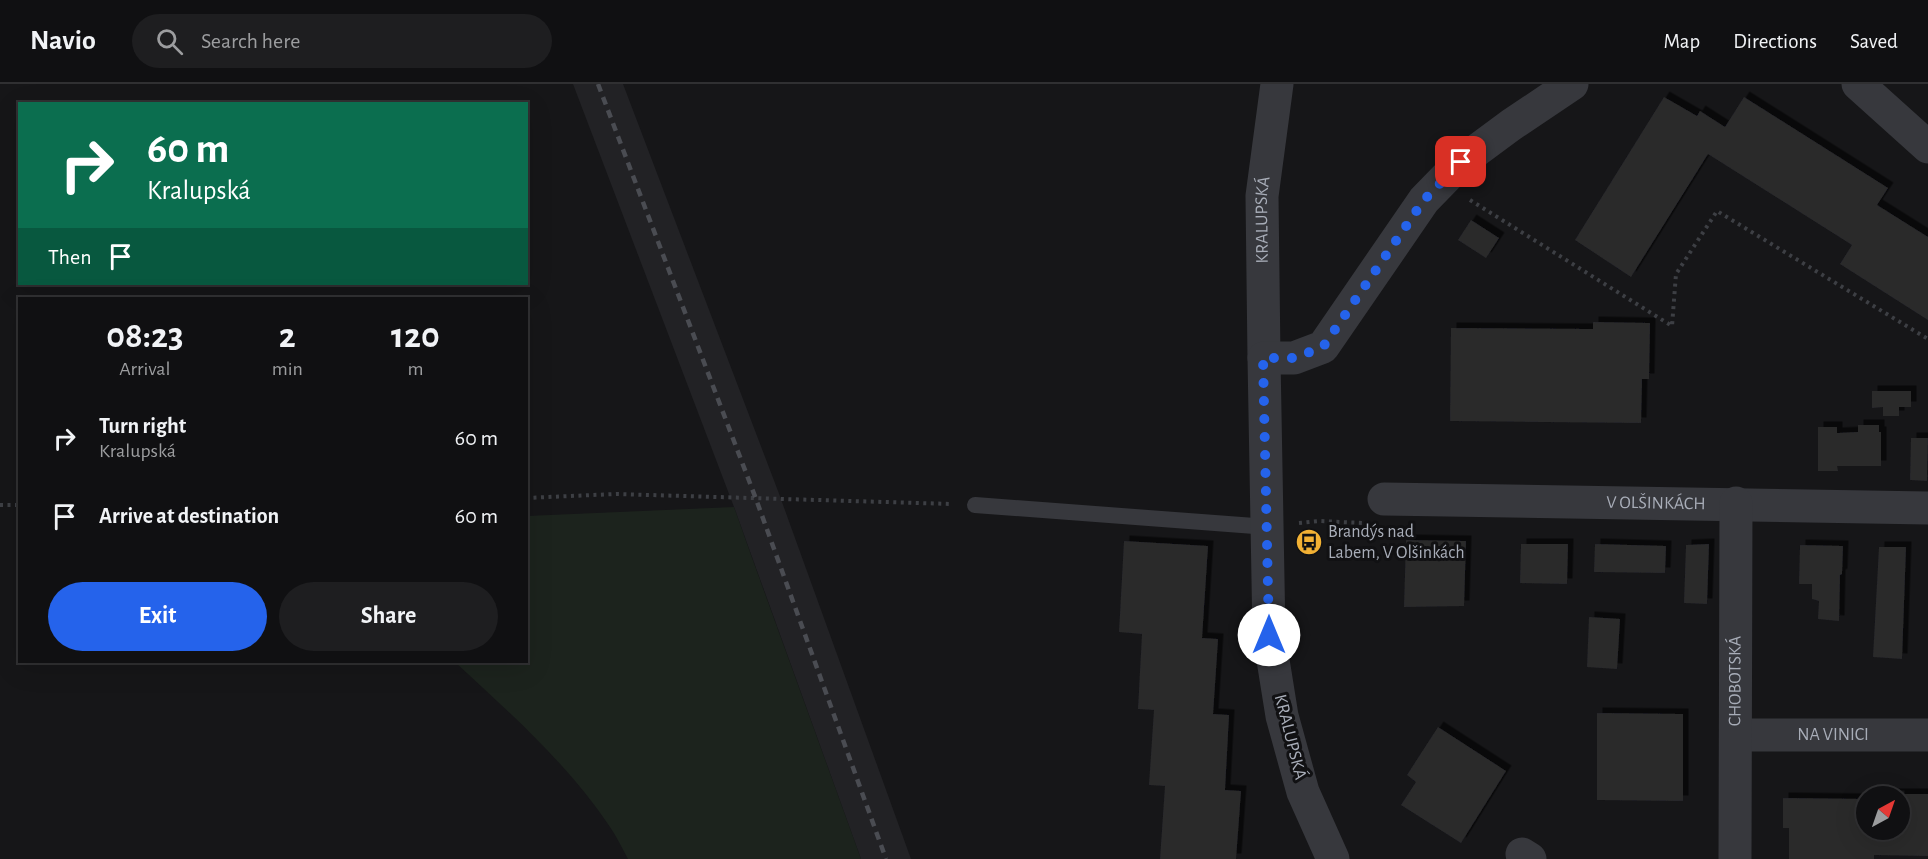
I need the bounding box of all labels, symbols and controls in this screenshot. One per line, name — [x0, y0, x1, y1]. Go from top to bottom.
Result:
search box — [132, 14, 552, 68]
icon: search — [153, 25, 186, 58]
text: Navio — [30, 27, 96, 55]
text: Search here — [201, 30, 300, 52]
text: Map — [1664, 31, 1700, 52]
text: Directions — [1733, 31, 1817, 52]
text: Saved — [1850, 31, 1898, 52]
icon: right — [48, 126, 126, 204]
text: 60 m — [147, 128, 229, 170]
pin — [1435, 136, 1486, 187]
icon: arrive — [1444, 145, 1477, 178]
street label: KRALUPSKÁ — [1251, 174, 1274, 264]
text: Kralupská — [147, 177, 251, 204]
icon: arrive — [104, 240, 137, 273]
text: Then — [48, 246, 92, 268]
text: 08:23 — [106, 318, 183, 354]
text: 2 — [279, 318, 296, 354]
text: 120 — [391, 318, 440, 354]
text: Arrival — [119, 359, 171, 379]
text: min — [272, 359, 303, 379]
text: m — [407, 359, 423, 379]
text: Turn right — [99, 415, 186, 437]
icon: right — [48, 422, 81, 455]
text: 60 m — [455, 427, 498, 449]
text: Kralupská — [99, 441, 176, 461]
street label: V OLŠINKÁCH — [1606, 491, 1706, 513]
icon: arrive — [48, 500, 81, 533]
text: Arrive at destination — [99, 505, 279, 527]
text: 60 m — [455, 505, 498, 527]
place label: Brandýs nad Labem, V Olšinkách — [1328, 523, 1465, 562]
bus stop icon: Brandýs nad Labem, V Olšinkách — [1294, 527, 1324, 557]
button: Exit — [48, 582, 267, 651]
button: Share — [279, 582, 498, 651]
position arrow — [1237, 603, 1301, 667]
street label: CHOBOTSKÁ — [1724, 635, 1745, 726]
street label: KRALUPSKÁ — [1271, 692, 1312, 782]
street label: NA VINICI — [1797, 726, 1869, 744]
north arrow — [1856, 786, 1910, 840]
map controls — [1856, 786, 1910, 840]

